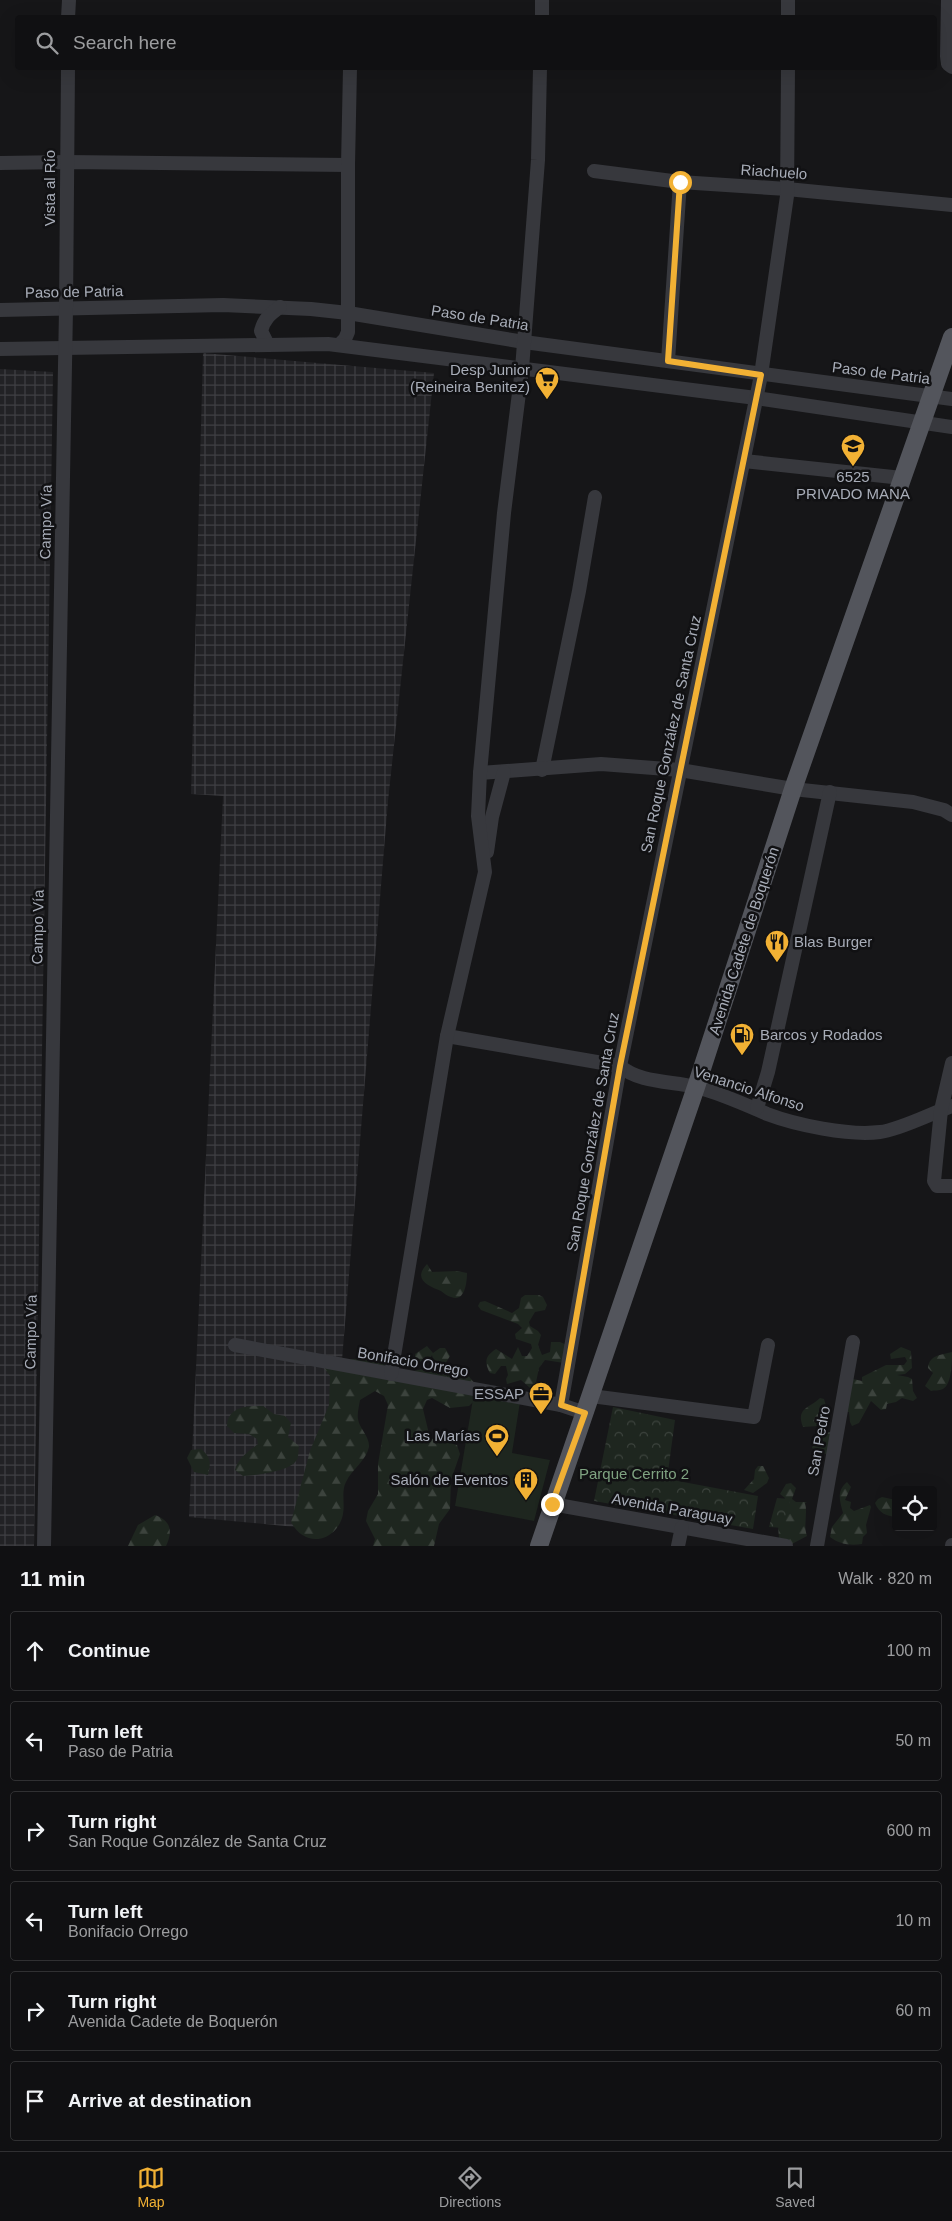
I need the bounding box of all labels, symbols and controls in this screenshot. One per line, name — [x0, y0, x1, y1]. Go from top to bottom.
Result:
search box — [15, 15, 937, 70]
icon: search — [33, 29, 61, 57]
text: Search here — [73, 32, 177, 53]
street label: Vista al Río — [41, 150, 58, 226]
street label: Riachuelo — [740, 161, 808, 182]
route start — [669, 171, 692, 194]
street label: Paso de Patria — [25, 282, 124, 301]
street label: Paso de Patria — [430, 301, 531, 334]
street label: Paso de Patria — [831, 358, 932, 387]
place label: Desp Junior (Reineira Benitez) — [410, 361, 530, 395]
supermarket icon: Desp Junior (Reineira Benitez) — [534, 366, 560, 400]
school or university icon: 6525 PRIVADO MANA — [840, 433, 866, 467]
place label: 6525 PRIVADO MANA — [796, 468, 910, 502]
street label: Campo Vía — [36, 484, 55, 560]
street label: San Roque González de Santa Cruz — [637, 613, 704, 854]
street label: Avenida Cadete de Boquerón — [705, 845, 782, 1037]
street label: Campo Vía — [28, 889, 47, 965]
restaurant icon: Blas Burger — [764, 929, 790, 963]
place label: Blas Burger — [794, 933, 872, 950]
street label: San Roque González de Santa Cruz — [563, 1011, 622, 1253]
fuel station icon: Barcos y Rodados — [729, 1022, 755, 1056]
place label: Barcos y Rodados — [760, 1026, 883, 1043]
street label: Venancio Alfonso — [692, 1063, 807, 1114]
street label: Campo Vía — [21, 1294, 40, 1370]
street label: Bonifacio Orrego — [356, 1343, 470, 1380]
office icon: ESSAP — [528, 1381, 554, 1415]
place label: ESSAP — [474, 1385, 524, 1402]
street label: San Pedro — [804, 1405, 833, 1477]
sports icon: Las Marías — [484, 1423, 510, 1457]
place label: Las Marías — [406, 1427, 480, 1444]
park label: Parque Cerrito 2 — [579, 1465, 689, 1482]
building icon: Salón de Eventos — [513, 1467, 539, 1501]
place label: Salón de Eventos — [390, 1471, 508, 1488]
map controls — [892, 1486, 937, 1531]
button: locate — [892, 1486, 937, 1531]
street label: Avenida Paraguay — [610, 1490, 734, 1528]
route end — [541, 1493, 564, 1516]
text: 11 min — [20, 1567, 85, 1590]
text: Walk · 820 m — [838, 1570, 932, 1587]
icon: ahead — [21, 1637, 49, 1665]
text: Continue — [68, 1640, 150, 1661]
text: 100 m — [887, 1642, 931, 1659]
text: Turn left — [68, 1721, 143, 1742]
icon: left — [21, 1727, 49, 1755]
text: 50 m — [895, 1732, 931, 1749]
text: Paso de Patria — [68, 1743, 173, 1760]
text: Turn right — [68, 1811, 156, 1832]
icon: right — [21, 1817, 49, 1845]
text: 600 m — [887, 1822, 931, 1839]
text: San Roque González de Santa Cruz — [68, 1833, 327, 1850]
text: Turn left — [68, 1901, 143, 1922]
icon: left — [21, 1907, 49, 1935]
text: 10 m — [895, 1912, 931, 1929]
text: Bonifacio Orrego — [68, 1923, 188, 1940]
text: Turn right — [68, 1991, 156, 2012]
icon: right — [21, 1997, 49, 2025]
text: 60 m — [895, 2002, 931, 2019]
text: Avenida Cadete de Boquerón — [68, 2013, 278, 2030]
icon: arrive — [21, 2087, 49, 2115]
text: Arrive at destination — [68, 2090, 252, 2111]
tab: Map — [137, 2164, 165, 2210]
tab: Directions — [439, 2164, 501, 2210]
tab: Saved — [775, 2164, 815, 2210]

